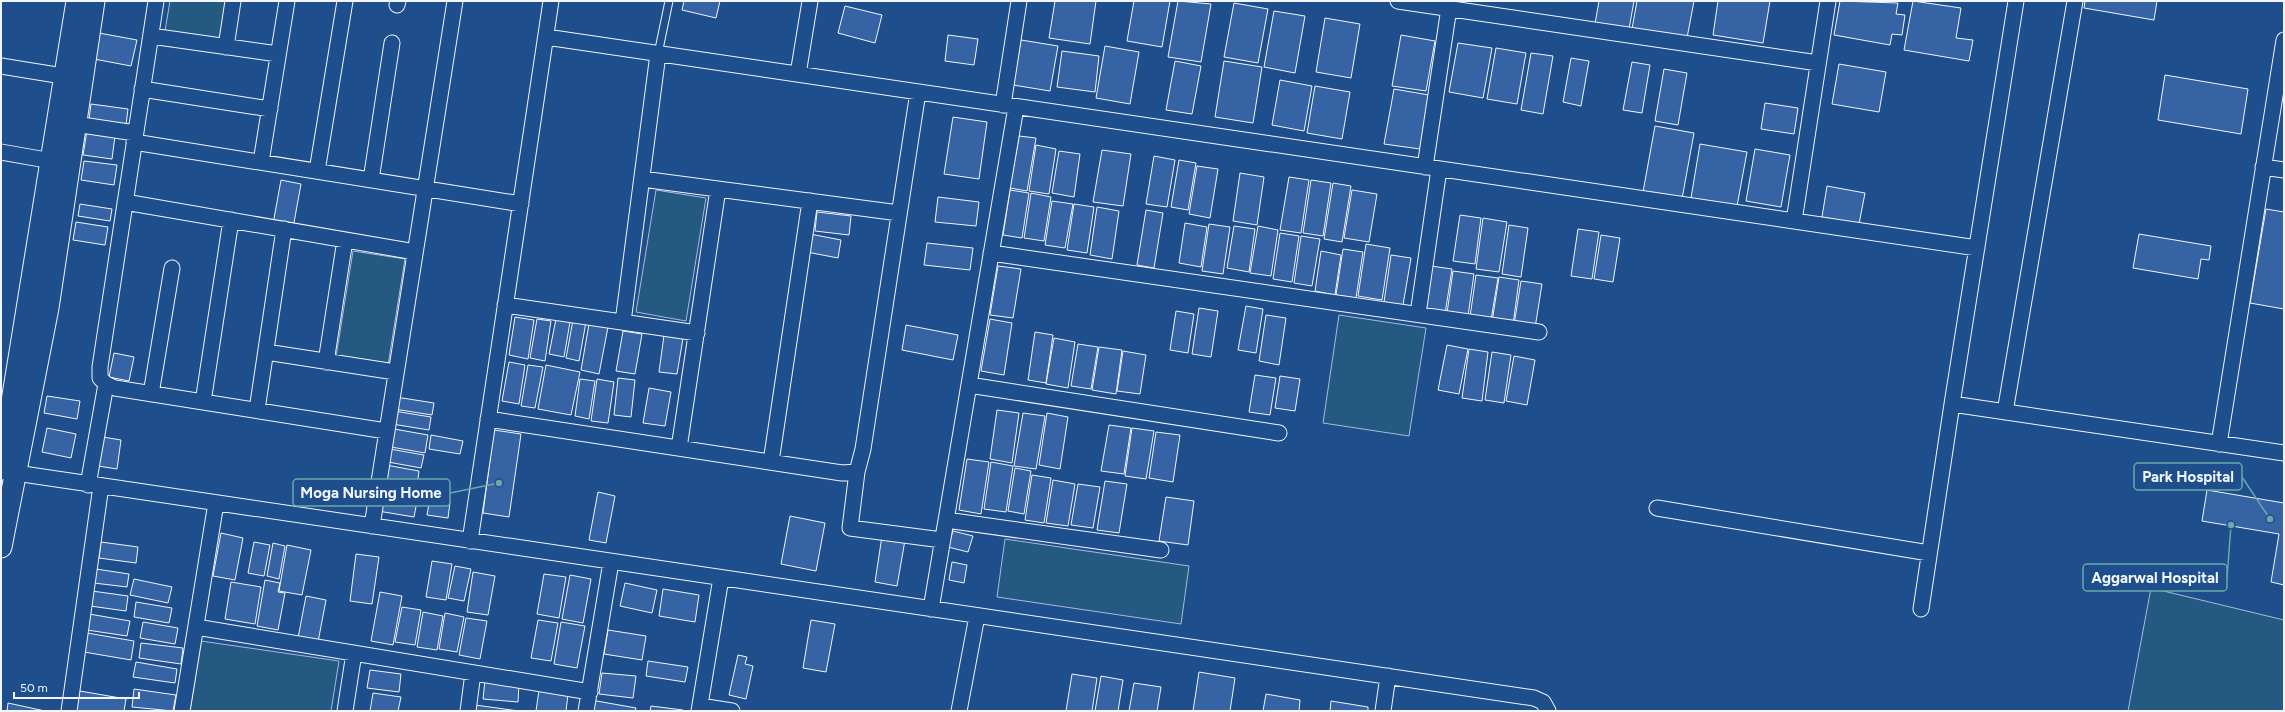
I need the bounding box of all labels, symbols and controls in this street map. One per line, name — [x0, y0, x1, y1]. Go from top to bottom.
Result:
callout: Park Hospital — [2134, 463, 2242, 490]
text: Park Hospital — [2142, 468, 2234, 486]
callout: Moga Nursing Home — [293, 479, 450, 506]
text: Moga Nursing Home — [300, 484, 442, 502]
callout: Aggarwal Hospital — [2083, 564, 2227, 591]
text: Aggarwal Hospital — [2091, 569, 2219, 587]
scale bar — [14, 674, 139, 700]
text: 50 m — [20, 681, 48, 695]

